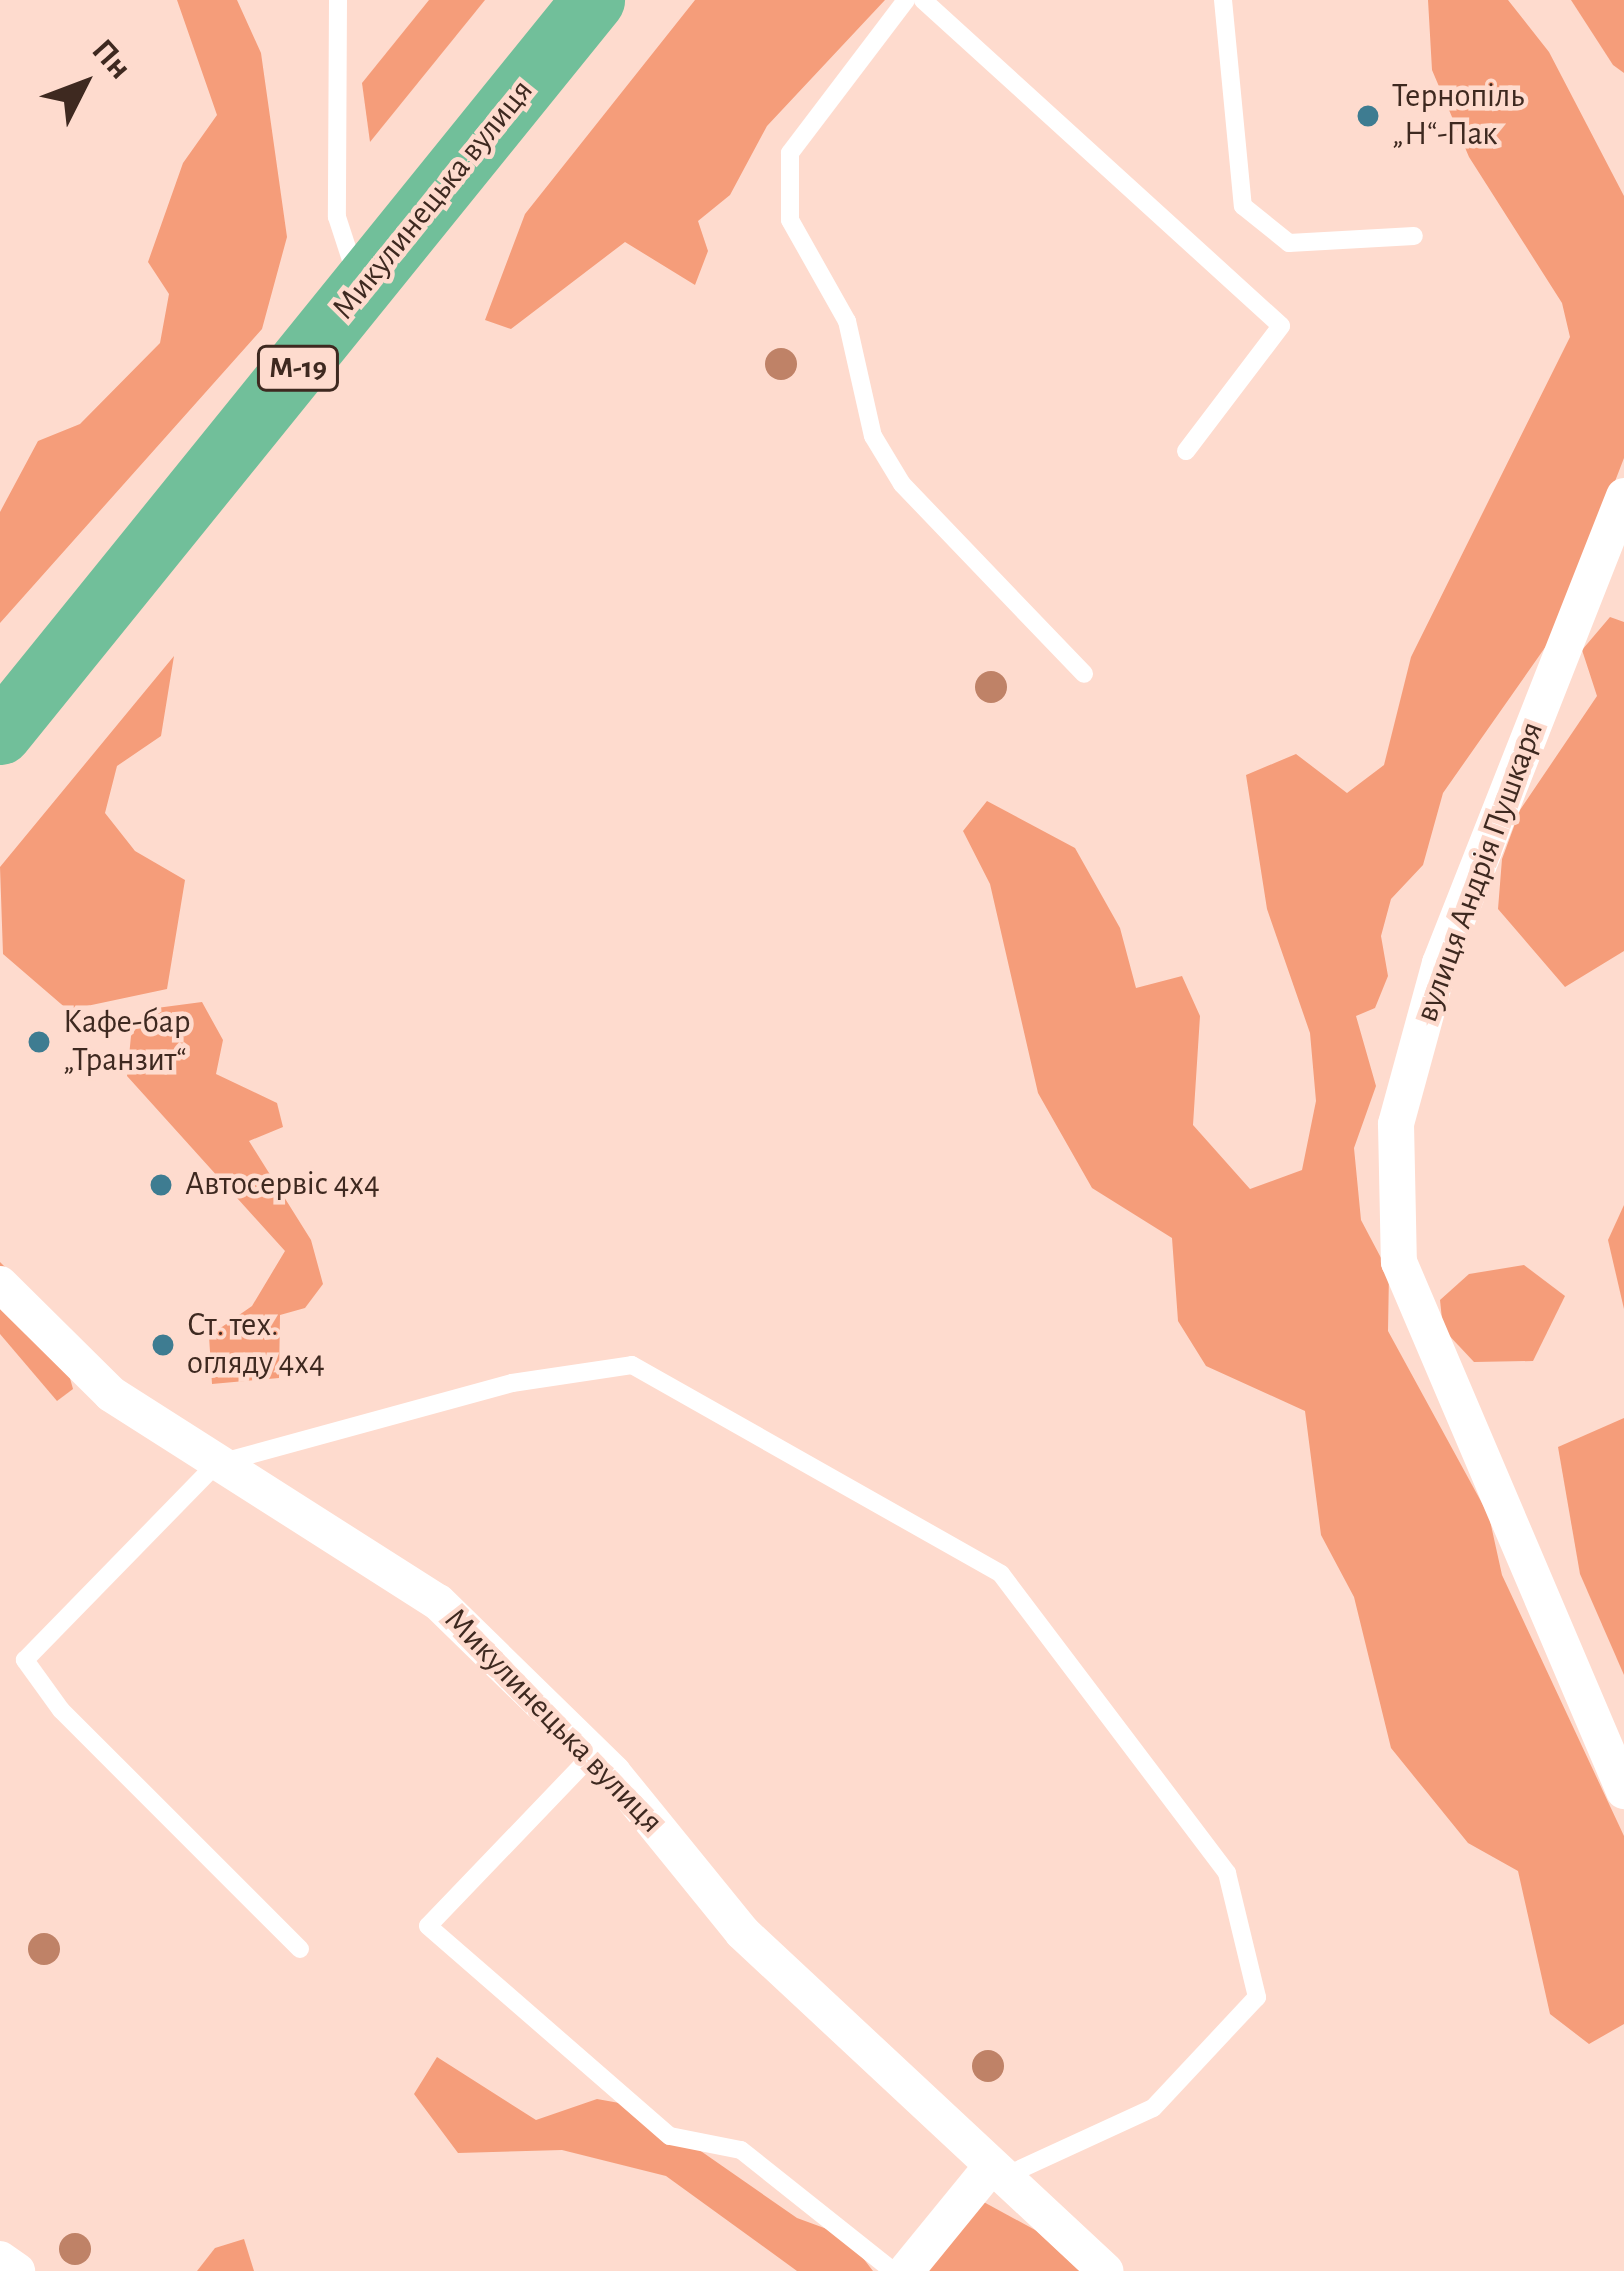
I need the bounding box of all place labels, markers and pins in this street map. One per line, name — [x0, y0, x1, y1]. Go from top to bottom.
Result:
place label: Тернопіль „Н“-Пак — [1392, 77, 1524, 155]
marker: Тернопіль „Н“-Пак — [1355, 103, 1381, 129]
place label: Кафе-бар „Транзит“ — [63, 1003, 190, 1081]
marker: Кафе-бар „Транзит“ — [26, 1029, 52, 1055]
place label: Автосервіс 4х4 — [185, 1165, 380, 1205]
marker: Автосервіс 4х4 — [148, 1172, 174, 1198]
place label: Ст. тех. огляду 4х4 — [187, 1306, 325, 1384]
marker: Ст. тех. огляду 4х4 — [150, 1332, 176, 1358]

